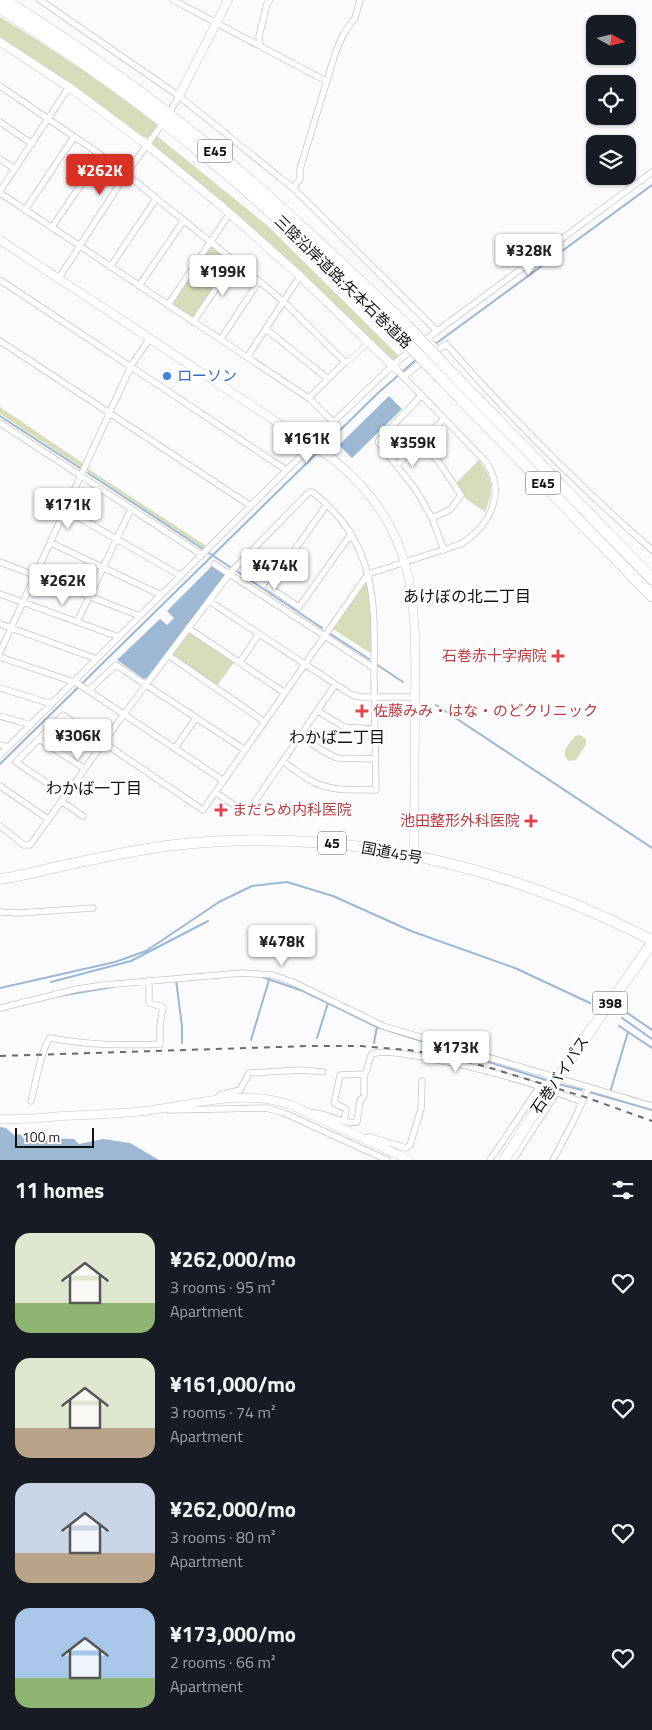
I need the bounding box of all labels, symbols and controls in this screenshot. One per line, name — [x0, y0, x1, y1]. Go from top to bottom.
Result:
north arrow — [586, 15, 636, 65]
map controls — [586, 15, 636, 185]
button: locate — [586, 75, 636, 125]
button: layers — [586, 135, 636, 185]
road number: E45 — [198, 140, 232, 162]
pin: ¥262K — [65, 154, 135, 196]
text: ¥262K — [77, 158, 123, 182]
street label: 三陸沿岸道路;矢本石巻道路 — [269, 210, 417, 354]
pin: ¥328K — [494, 234, 564, 276]
text: ¥328K — [506, 238, 552, 262]
pin: ¥199K — [188, 254, 258, 297]
text: ¥199K — [200, 259, 246, 283]
place label: ローソン — [177, 364, 237, 387]
marker: ローソン — [161, 370, 173, 382]
pin: ¥161K — [272, 422, 342, 464]
text: ¥161K — [284, 426, 330, 450]
pin: ¥359K — [378, 426, 448, 468]
text: ¥359K — [390, 430, 436, 454]
road number: E45 — [526, 472, 560, 494]
pin: ¥171K — [33, 488, 103, 530]
text: ¥171K — [45, 492, 91, 516]
pin: ¥474K — [240, 548, 310, 591]
text: ¥474K — [252, 553, 298, 577]
pin: ¥262K — [28, 564, 98, 606]
text: ¥262K — [40, 568, 86, 592]
district label: あけぼの北二丁目 — [403, 584, 531, 608]
place label: 石巻赤十字病院 — [442, 644, 547, 667]
marker: 石巻赤十字病院 — [551, 649, 565, 663]
place label: 佐藤みみ・はな・のどクリニック — [373, 699, 598, 722]
marker: 佐藤みみ・はな・のどクリニック — [355, 704, 369, 718]
pin: ¥306K — [43, 718, 113, 761]
text: ¥306K — [55, 723, 101, 747]
district label: わかば二丁目 — [289, 725, 385, 749]
district label: わかば一丁目 — [46, 776, 142, 800]
place label: まだらめ内科医院 — [232, 798, 352, 821]
marker: まだらめ内科医院 — [214, 803, 228, 817]
place label: 池田整形外科医院 — [400, 809, 520, 832]
marker: 池田整形外科医院 — [524, 814, 538, 828]
road number: 45 — [318, 831, 346, 854]
street label: 国道45号 — [360, 836, 425, 869]
pin: ¥478K — [247, 924, 317, 967]
text: ¥478K — [259, 929, 305, 953]
road number: 398 — [592, 991, 628, 1014]
pin: ¥173K — [421, 1030, 491, 1073]
street label: 石巻バイパス — [525, 1031, 594, 1118]
text: ¥173K — [433, 1035, 479, 1059]
scale bar — [15, 1125, 94, 1148]
text: 100 m — [22, 1126, 60, 1147]
text: 11 homes — [15, 1174, 104, 1206]
icon: filters — [609, 1176, 637, 1204]
text: ¥262,000/mo — [170, 1243, 296, 1275]
icon: home — [55, 1253, 115, 1313]
icon: heart — [609, 1269, 637, 1297]
text: 3 rooms · 95 m² — [170, 1275, 275, 1299]
text: Apartment — [170, 1299, 243, 1323]
text: ¥161,000/mo — [170, 1368, 296, 1400]
icon: home — [55, 1378, 115, 1438]
icon: heart — [609, 1394, 637, 1422]
text: 3 rooms · 74 m² — [170, 1400, 275, 1424]
text: Apartment — [170, 1424, 243, 1448]
text: ¥262,000/mo — [170, 1493, 296, 1525]
icon: home — [55, 1503, 115, 1563]
icon: heart — [609, 1519, 637, 1547]
text: 3 rooms · 80 m² — [170, 1525, 275, 1549]
text: Apartment — [170, 1549, 243, 1573]
text: ¥173,000/mo — [170, 1618, 296, 1650]
icon: home — [55, 1628, 115, 1688]
icon: heart — [609, 1644, 637, 1672]
text: 2 rooms · 66 m² — [170, 1650, 275, 1674]
text: Apartment — [170, 1674, 243, 1698]

